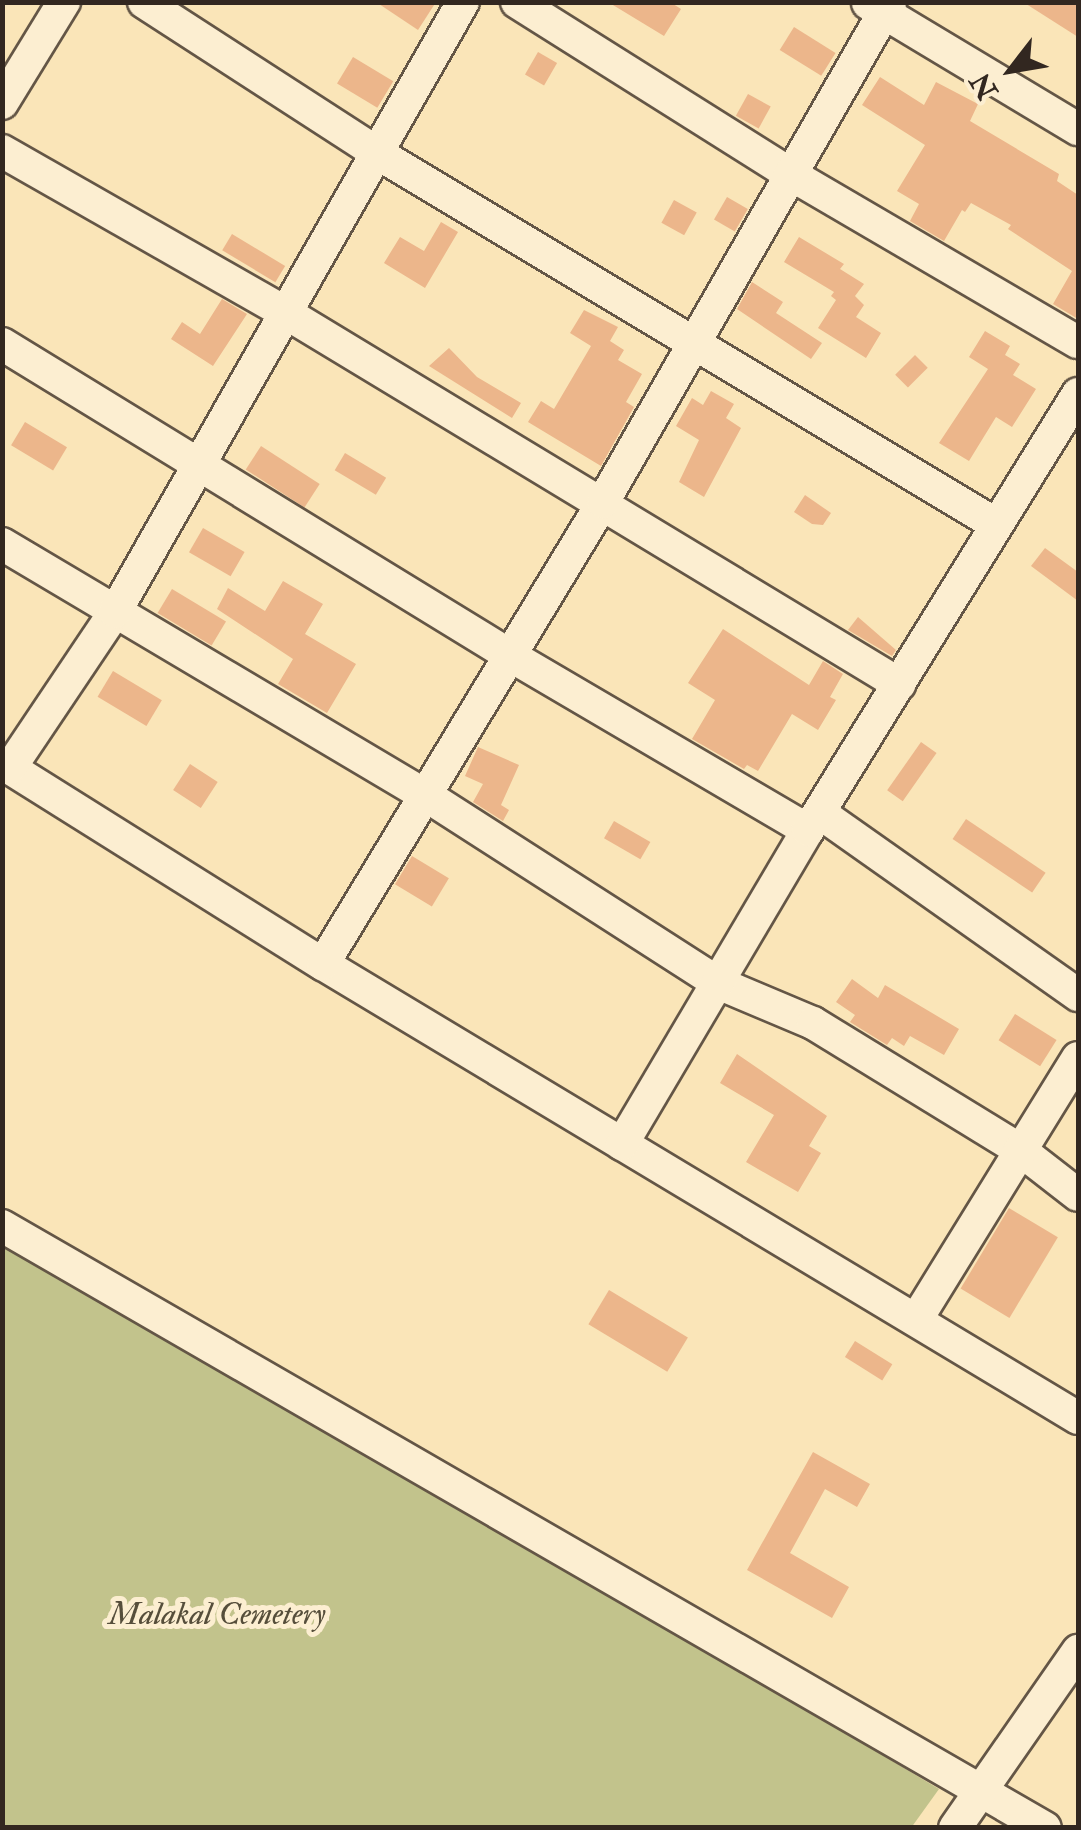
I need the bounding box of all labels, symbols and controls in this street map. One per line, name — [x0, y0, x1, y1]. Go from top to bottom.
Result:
north arrow — [961, 20, 1061, 120]
text: N — [963, 66, 1006, 105]
park label: Malakal Cemetery — [108, 1595, 326, 1633]

